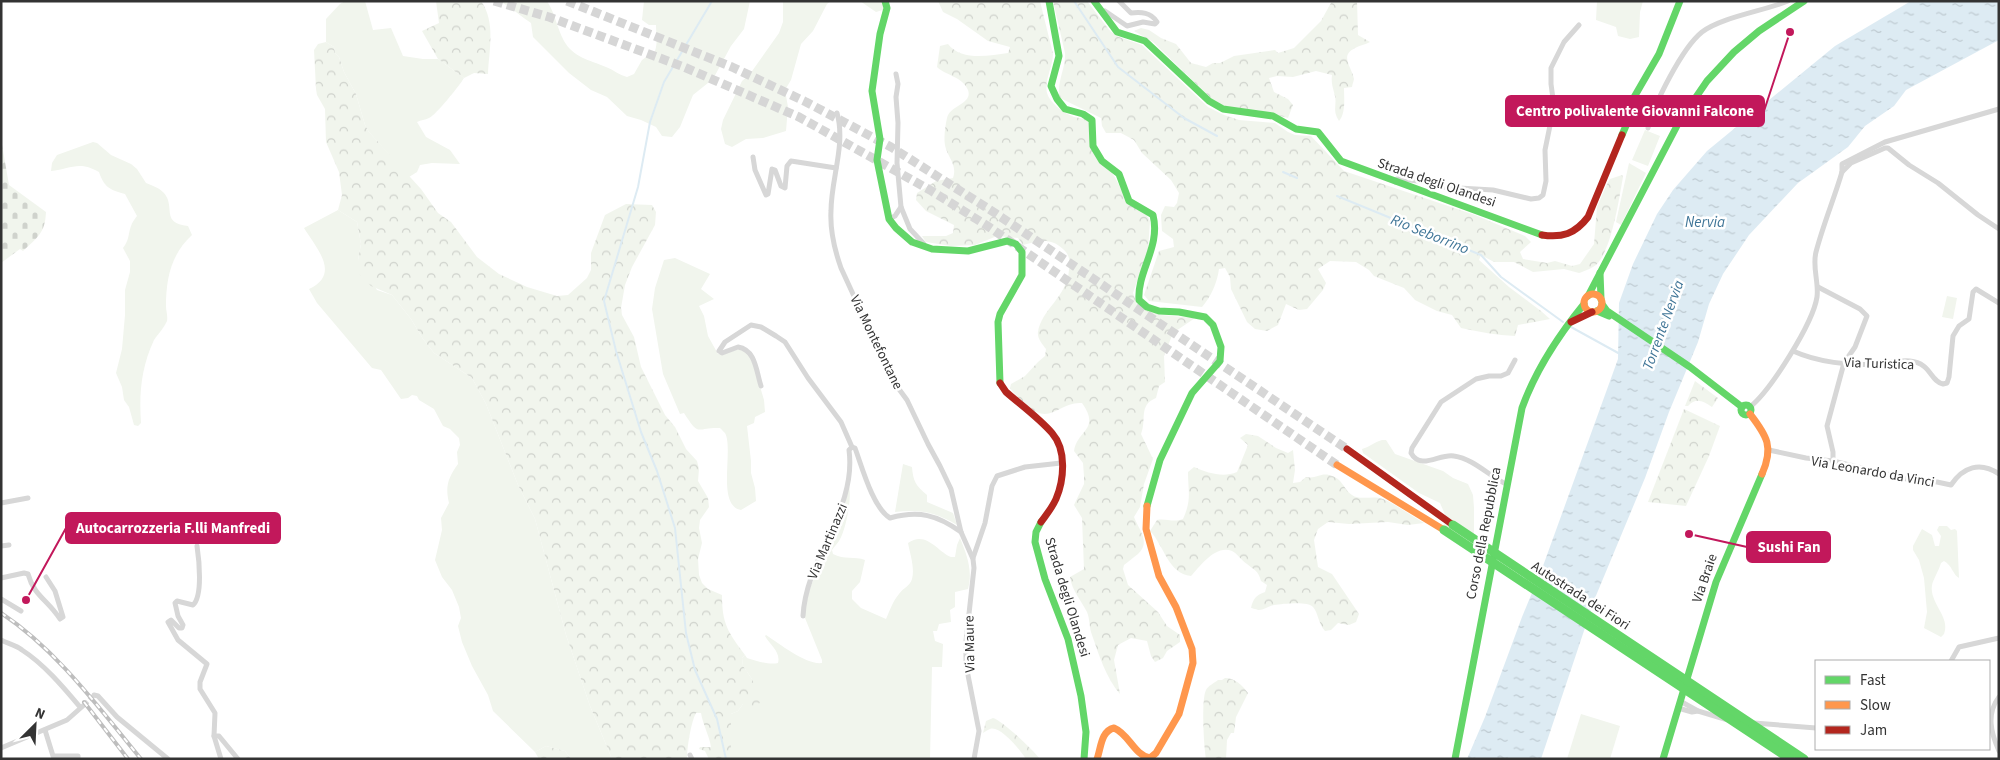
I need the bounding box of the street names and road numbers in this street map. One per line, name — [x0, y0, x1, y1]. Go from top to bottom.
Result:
street label: Strada degli Olandesi — [1375, 153, 1499, 213]
street label: Via Montefontane — [845, 292, 908, 393]
street label: Via Turistica — [1843, 353, 1914, 375]
street label: Via Leonardo da Vinci — [1810, 451, 1936, 493]
street label: Corso della Repubblica — [1461, 465, 1507, 601]
street label: Via Martinazzi — [803, 500, 853, 583]
street label: Strada degli Olandesi — [1039, 535, 1095, 660]
street label: Via Braie — [1687, 551, 1723, 606]
street label: Autostrada dei Fiori — [1527, 556, 1634, 635]
street label: Via Maure — [960, 615, 980, 673]

